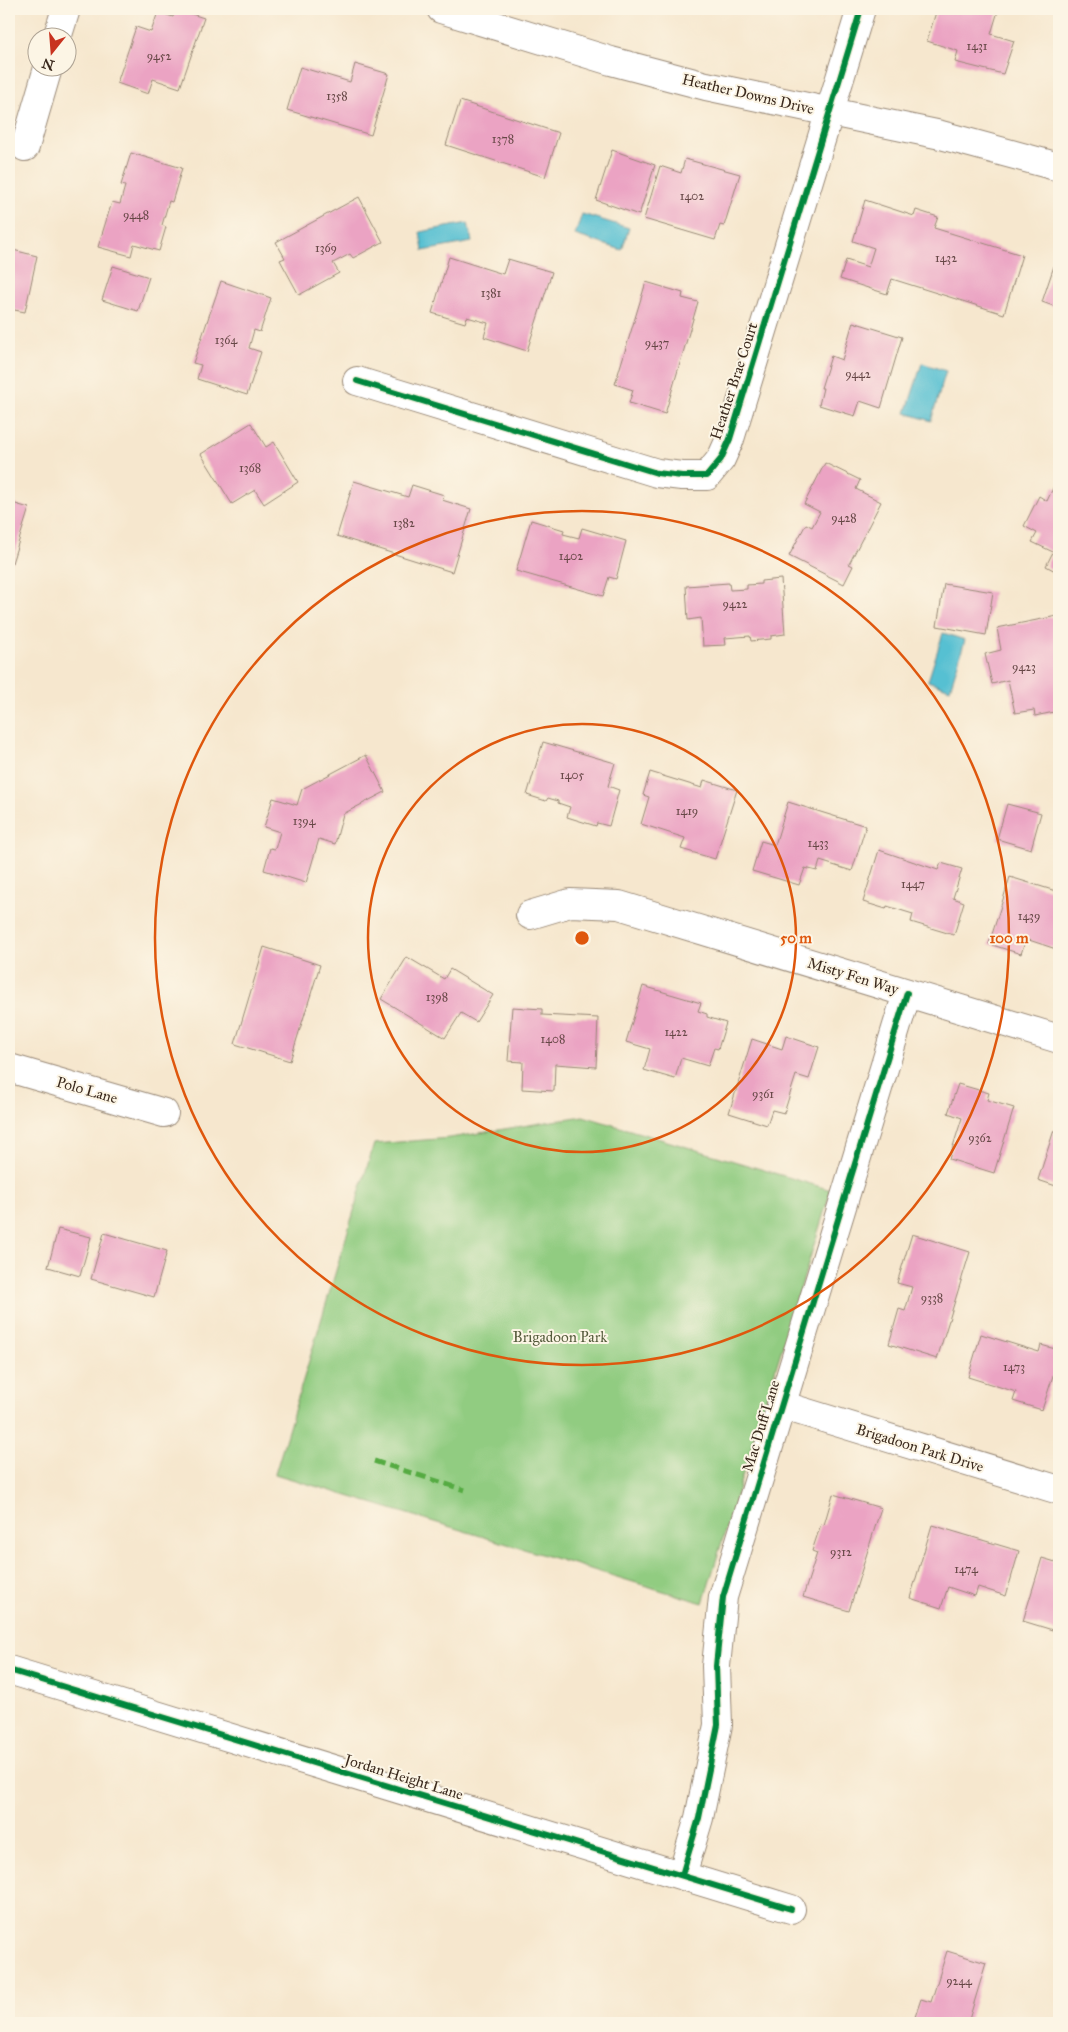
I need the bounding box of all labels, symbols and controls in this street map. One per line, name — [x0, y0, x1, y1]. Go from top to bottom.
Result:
north arrow — [28, 28, 78, 78]
house number: 1431 — [967, 39, 988, 53]
house number: 9452 — [147, 49, 171, 63]
text: N — [40, 54, 57, 74]
street label: Heather Downs Drive — [680, 70, 816, 118]
house number: 1358 — [326, 89, 348, 103]
house number: 1378 — [492, 132, 514, 146]
house number: 1402 — [680, 189, 704, 203]
house number: 9448 — [123, 208, 149, 222]
house number: 1369 — [315, 241, 337, 255]
house number: 1432 — [935, 251, 957, 265]
house number: 1381 — [481, 286, 502, 300]
street label: Heather Brae Court — [707, 319, 762, 442]
house number: 1364 — [215, 333, 237, 347]
house number: 9437 — [645, 336, 669, 350]
house number: 9442 — [845, 367, 871, 381]
house number: 1368 — [239, 461, 261, 475]
house number: 9428 — [831, 511, 857, 525]
house number: 1382 — [393, 516, 415, 530]
house number: 1402 — [559, 549, 583, 563]
house number: 9422 — [723, 597, 748, 611]
house number: 9423 — [1012, 660, 1036, 674]
house number: 1405 — [560, 768, 584, 782]
house number: 1419 — [676, 804, 698, 818]
house number: 1394 — [293, 814, 316, 828]
house number: 1433 — [807, 836, 829, 850]
house number: 1447 — [901, 877, 925, 891]
house number: 1439 — [1018, 909, 1040, 923]
centre of rings — [573, 929, 591, 947]
text: 50 m — [780, 929, 812, 947]
text: 100 m — [989, 929, 1029, 947]
street label: Misty Fen Way — [805, 954, 902, 999]
house number: 1398 — [426, 990, 448, 1004]
house number: 1422 — [664, 1025, 688, 1039]
house number: 1408 — [541, 1032, 565, 1046]
street label: Polo Lane — [54, 1073, 120, 1107]
house number: 9361 — [752, 1087, 774, 1101]
house number: 9362 — [968, 1131, 992, 1145]
house number: 9338 — [921, 1291, 943, 1305]
park label: Brigadoon Park — [513, 1328, 607, 1346]
house number: 1473 — [1003, 1360, 1025, 1374]
street label: Mac Duff Lane — [738, 1378, 784, 1474]
street label: Brigadoon Park Drive — [854, 1420, 986, 1476]
house number: 9312 — [830, 1545, 852, 1559]
house number: 1474 — [954, 1562, 978, 1576]
street label: Jordan Height Lane — [340, 1750, 465, 1805]
house number: 9244 — [946, 1974, 972, 1988]

